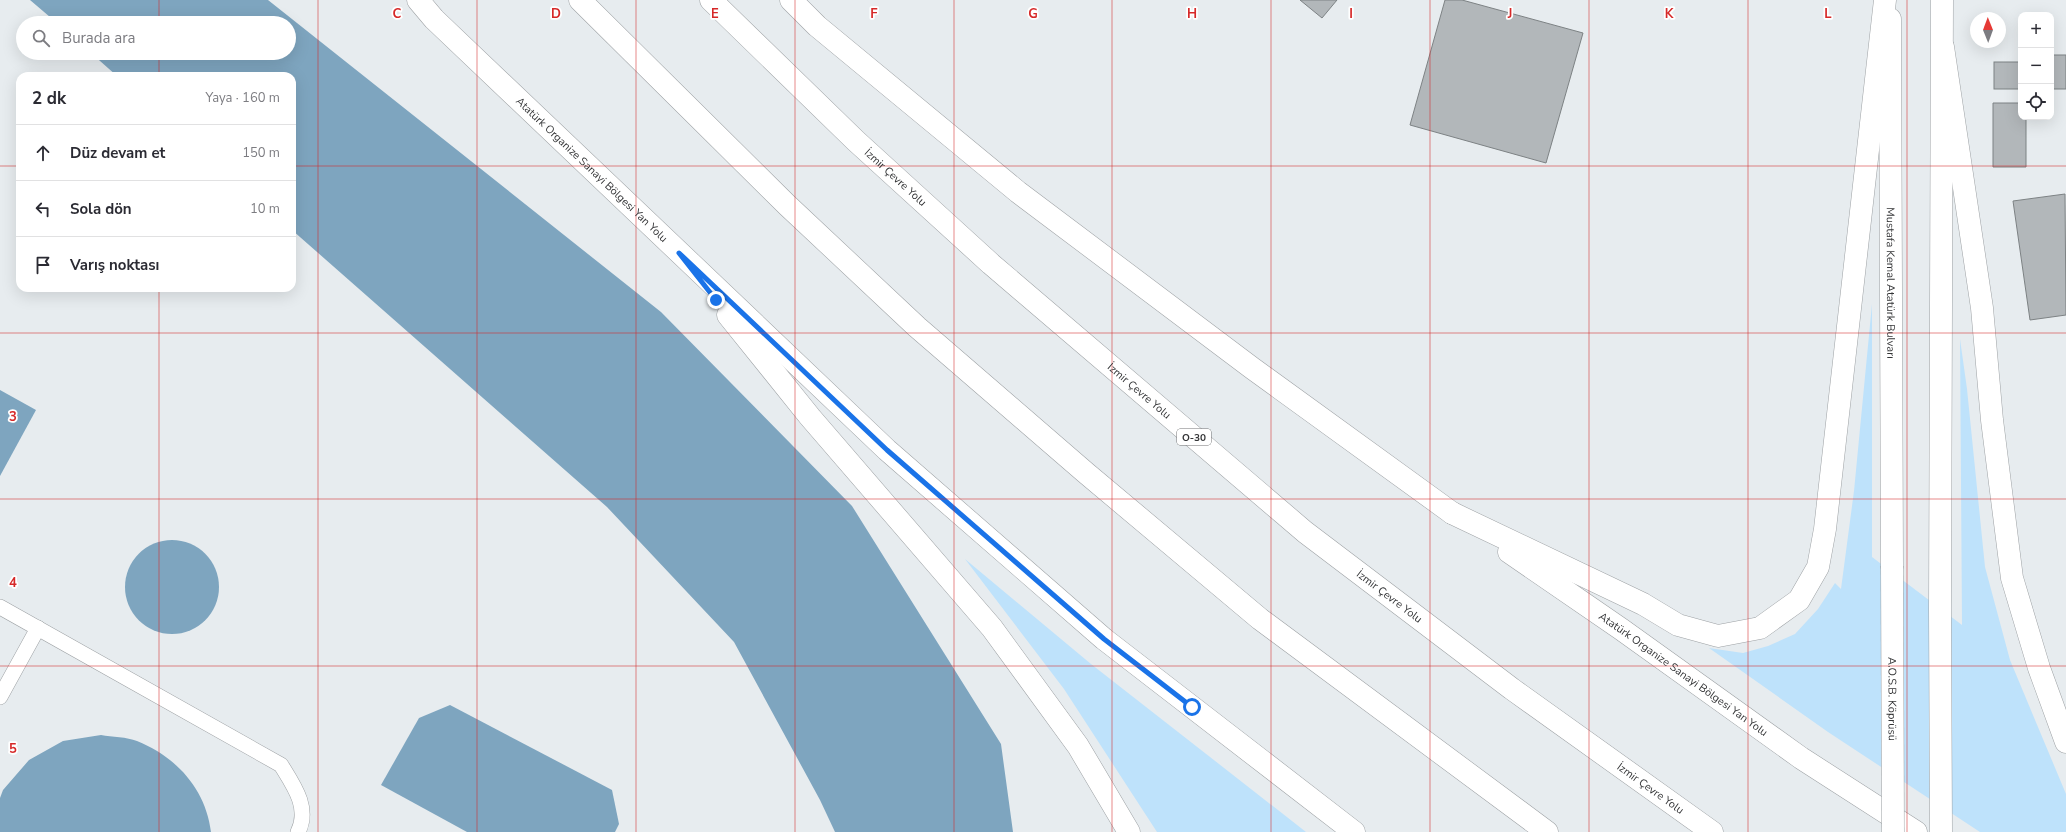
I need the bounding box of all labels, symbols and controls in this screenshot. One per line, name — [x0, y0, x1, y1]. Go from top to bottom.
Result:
text: C — [393, 5, 402, 23]
text: D — [551, 5, 561, 23]
text: E — [711, 5, 719, 23]
text: F — [870, 5, 878, 23]
text: G — [1028, 5, 1038, 23]
text: H — [1187, 5, 1197, 23]
text: I — [1349, 5, 1353, 23]
text: J — [1507, 5, 1512, 23]
text: K — [1665, 5, 1674, 23]
text: L — [1824, 5, 1832, 23]
north arrow — [1970, 12, 2006, 48]
map controls — [2018, 12, 2054, 120]
button: + — [2018, 12, 2054, 48]
search box — [16, 16, 296, 60]
icon: search — [30, 27, 52, 49]
text: Burada ara — [62, 28, 136, 48]
button: − — [2018, 48, 2054, 84]
button: locate — [2018, 84, 2054, 120]
text: 2 dk — [32, 87, 66, 110]
text: Yaya · 160 m — [205, 89, 280, 107]
street label: Atatürk Organize Sanayi Bölgesi Yan Yolu — [513, 94, 671, 246]
icon: ahead — [32, 142, 54, 164]
text: Düz devam et — [70, 143, 165, 163]
text: 150 m — [242, 144, 280, 162]
street label: İzmir Çevre Yolu — [861, 145, 930, 210]
icon: left — [32, 198, 54, 220]
text: Sola dön — [70, 199, 132, 219]
text: 10 m — [250, 200, 280, 218]
street label: Mustafa Kemal Atatürk Bulvarı — [1883, 207, 1898, 359]
icon: arrive — [32, 254, 54, 276]
text: Varış noktası — [70, 255, 159, 275]
route end — [707, 291, 725, 309]
street label: İzmir Çevre Yolu — [1104, 360, 1174, 422]
text: 3 — [9, 408, 17, 426]
road number: O-30 — [1177, 429, 1211, 445]
street label: İzmir Çevre Yolu — [1353, 567, 1425, 626]
text: 4 — [9, 574, 17, 592]
street label: Atatürk Organize Sanayi Bölgesi Yan Yolu — [1596, 609, 1771, 740]
street label: A.O.S.B. Köprüsü — [1884, 657, 1900, 741]
route start — [1183, 698, 1201, 716]
text: 5 — [9, 740, 17, 758]
street label: İzmir Çevre Yolu — [1614, 759, 1687, 818]

